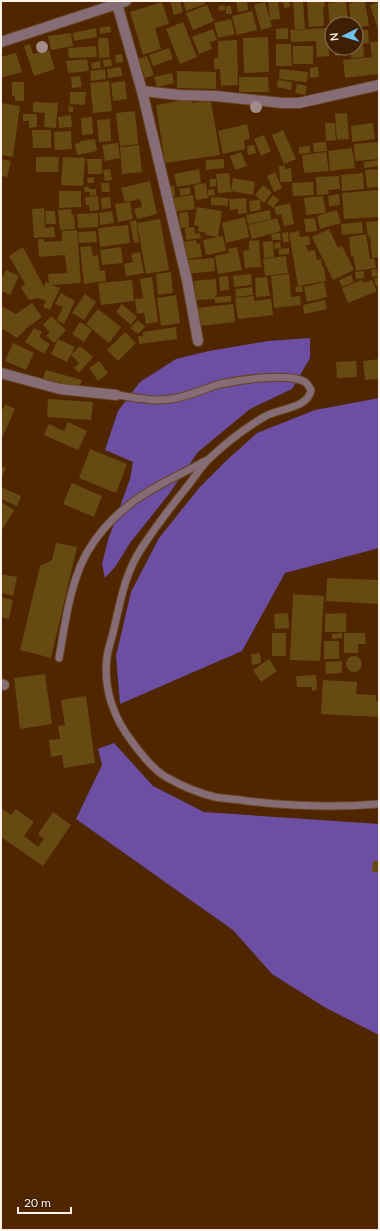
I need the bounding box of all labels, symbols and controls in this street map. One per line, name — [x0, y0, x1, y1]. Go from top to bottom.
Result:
north arrow — [324, 16, 364, 56]
text: N — [327, 32, 340, 42]
scale bar — [18, 1189, 71, 1215]
text: 20 m — [24, 1195, 51, 1210]

